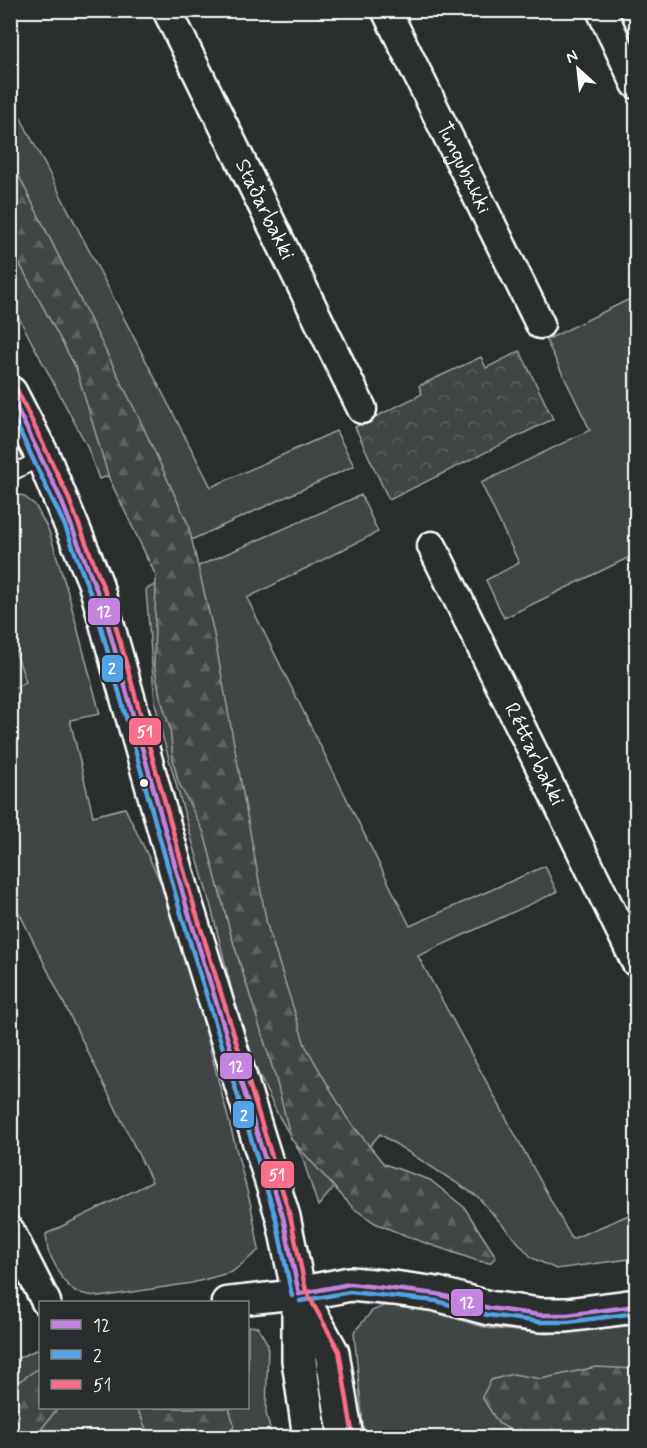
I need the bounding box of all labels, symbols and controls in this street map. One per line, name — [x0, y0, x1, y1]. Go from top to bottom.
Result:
north arrow — [548, 39, 608, 99]
text: N — [562, 45, 581, 69]
street label: Tungubakki — [429, 118, 498, 219]
street label: Staðarbakki — [228, 154, 301, 265]
line badge: 12 — [87, 597, 121, 626]
text: 12 — [96, 602, 112, 623]
line badge: 2 — [101, 654, 124, 683]
text: 2 — [108, 659, 116, 680]
street label: Réttarbakki — [497, 698, 571, 811]
line badge: 51 — [128, 717, 162, 746]
text: 51 — [137, 722, 153, 743]
unlabelled marker — [138, 777, 150, 789]
line badge: 12 — [219, 1052, 253, 1080]
text: 12 — [228, 1057, 244, 1078]
line badge: 2 — [232, 1100, 255, 1129]
text: 2 — [240, 1106, 248, 1127]
line badge: 51 — [260, 1160, 295, 1189]
text: 51 — [269, 1165, 285, 1186]
line badge: 12 — [450, 1288, 484, 1317]
text: 12 — [459, 1293, 475, 1314]
legend — [39, 1301, 249, 1409]
text: 12 — [93, 1314, 111, 1338]
text: 2 — [93, 1344, 102, 1368]
text: 51 — [93, 1374, 112, 1398]

